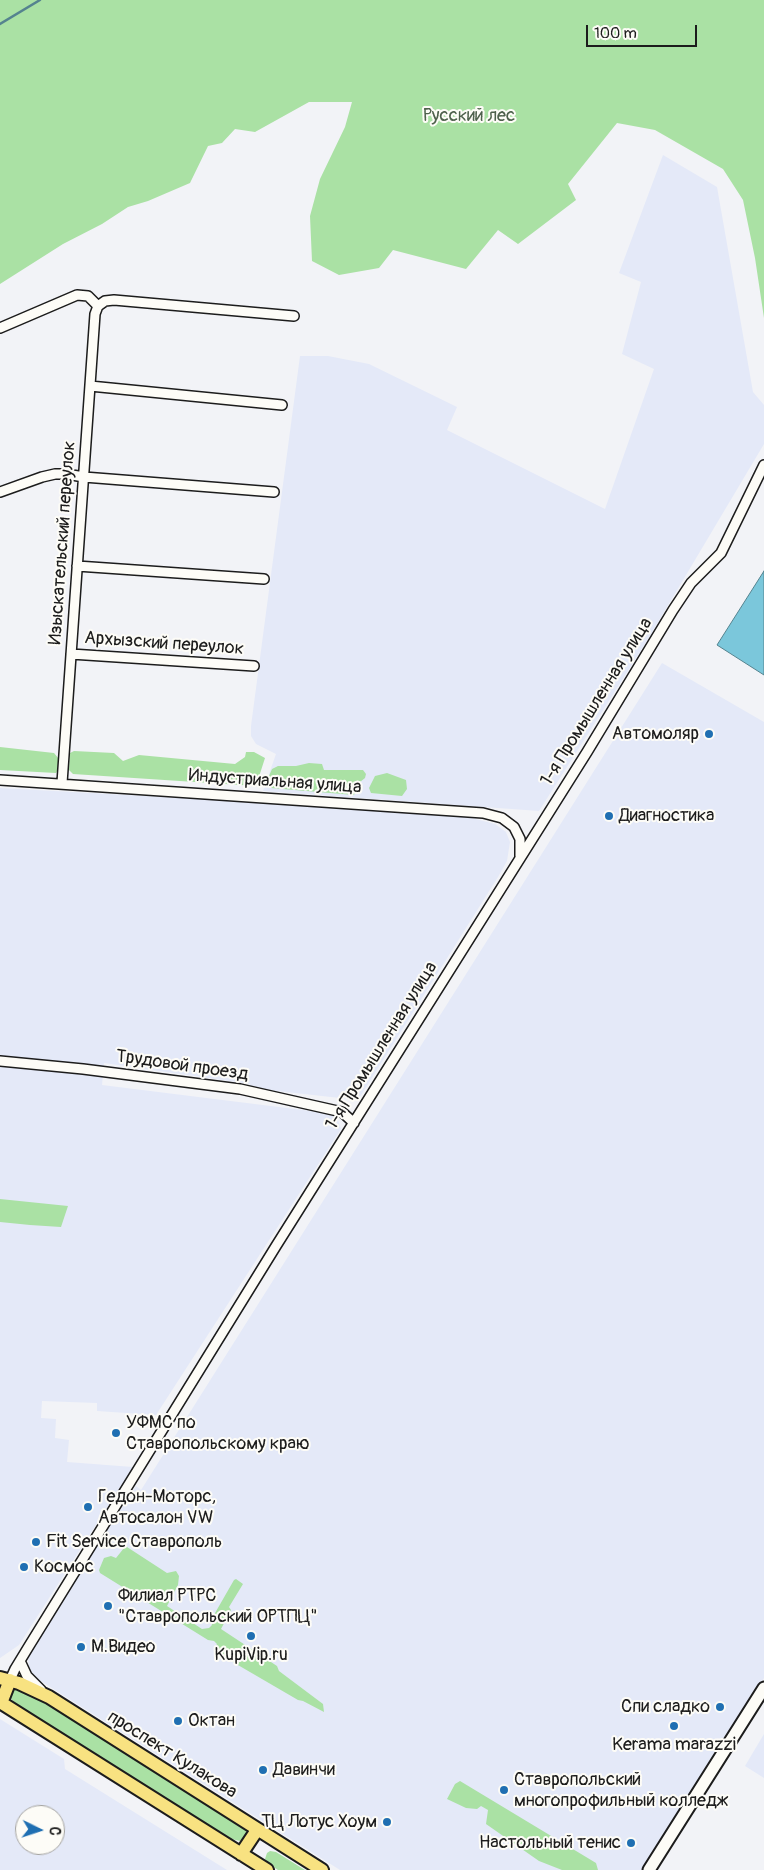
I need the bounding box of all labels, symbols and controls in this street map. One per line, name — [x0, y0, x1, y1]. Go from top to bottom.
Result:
scale bar — [589, 15, 700, 47]
text: 100 m — [594, 24, 637, 43]
park label: Русский лес — [423, 105, 515, 127]
street label: Изыскательский переулок — [45, 440, 81, 646]
street label: 1-я Промышленная улица — [536, 614, 658, 790]
street label: Архызский переулок — [83, 628, 245, 660]
place label: Автомоляр — [612, 723, 699, 745]
marker: Автомоляр — [703, 728, 715, 740]
street label: Индустриальная улица — [188, 765, 362, 799]
place label: Диагностика — [619, 805, 714, 827]
marker: Диагностика — [603, 810, 615, 822]
street label: 1-я Промышленная улица — [321, 958, 443, 1134]
street label: Трудовой проезд — [114, 1046, 250, 1086]
place label: УФМС по Ставропольскому краю — [126, 1412, 310, 1455]
marker: УФМС по Ставропольскому краю — [110, 1427, 122, 1439]
place label: Гедон-Моторс, Автосалон VW — [98, 1486, 216, 1528]
marker: Гедон-Моторс, Автосалон VW — [82, 1501, 94, 1513]
place label: Fit Service Ставрополь — [46, 1531, 222, 1553]
marker: Fit Service Ставрополь — [30, 1536, 42, 1548]
place label: Космос — [34, 1556, 94, 1578]
marker: Космос — [18, 1561, 30, 1573]
place label: Филиал РТРС "Ставропольский ОРТПЦ" — [118, 1585, 318, 1628]
marker: Филиал РТРС "Ставропольский ОРТПЦ" — [102, 1600, 114, 1612]
marker: KupiVip.ru — [245, 1630, 257, 1642]
place label: М.Видео — [91, 1636, 155, 1658]
marker: М.Видео — [75, 1641, 87, 1653]
place label: KupiVip.ru — [214, 1644, 288, 1666]
place label: Спи сладко — [621, 1696, 710, 1718]
marker: Спи сладко — [714, 1701, 726, 1713]
street label: проспект Кулакова — [103, 1706, 241, 1804]
place label: Октан — [188, 1710, 235, 1732]
marker: Октан — [172, 1715, 184, 1727]
marker: Kerama marazzi — [668, 1720, 680, 1732]
place label: Kerama marazzi — [612, 1734, 736, 1756]
place label: Давинчи — [273, 1759, 335, 1781]
marker: Давинчи — [257, 1764, 269, 1776]
place label: Ставропольский многопрофильный колледж — [514, 1769, 728, 1812]
marker: Ставропольский многопрофильный колледж — [498, 1784, 510, 1796]
north arrow — [15, 1805, 65, 1855]
place label: ТЦ Лотус Хоум — [261, 1811, 377, 1833]
marker: ТЦ Лотус Хоум — [381, 1816, 393, 1828]
text: С — [46, 1826, 63, 1836]
place label: Настольный тенис — [479, 1832, 621, 1854]
marker: Настольный тенис — [625, 1837, 637, 1849]

